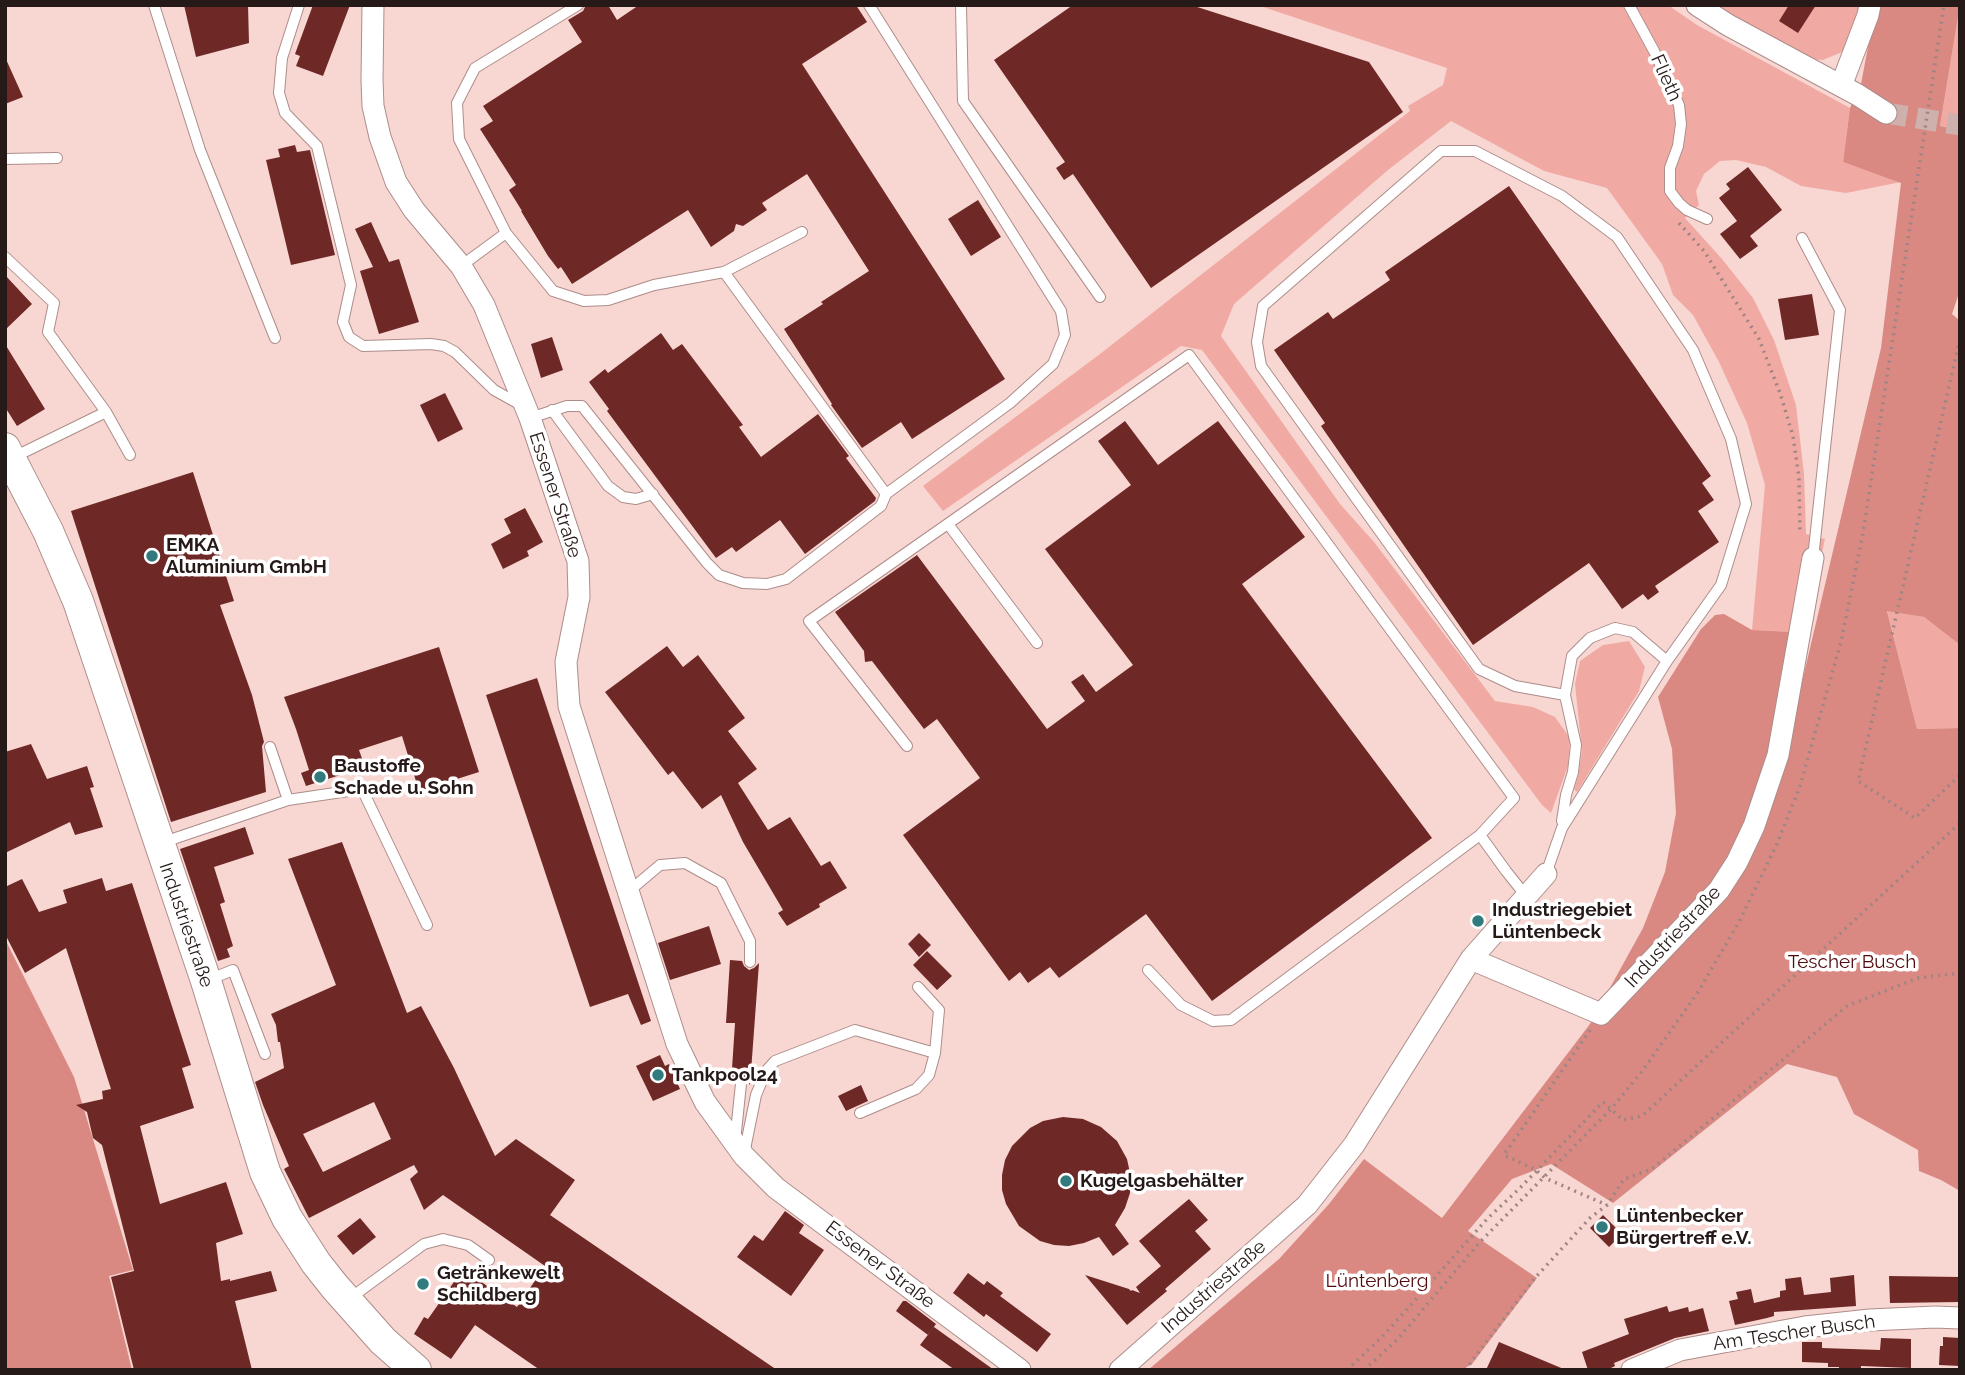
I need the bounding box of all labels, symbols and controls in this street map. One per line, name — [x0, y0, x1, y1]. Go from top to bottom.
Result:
street label: Flieth — [1646, 51, 1686, 105]
street label: Essener Straße — [524, 429, 586, 561]
place label: EMKA Aluminium GmbH — [166, 534, 327, 578]
marker: EMKA Aluminium GmbH — [144, 548, 160, 564]
place label: Baustoffe Schade u. Sohn — [334, 755, 474, 799]
marker: Baustoffe Schade u. Sohn — [312, 769, 328, 785]
street label: Industriestraße — [154, 860, 218, 990]
street label: Industriestraße — [1620, 881, 1726, 993]
place label: Industriegebiet Lüntenbeck — [1492, 899, 1632, 943]
marker: Industriegebiet Lüntenbeck — [1470, 913, 1486, 929]
park label: Tescher Busch — [1788, 951, 1916, 973]
place label: Tankpool24 — [672, 1064, 778, 1086]
marker: Tankpool24 — [650, 1067, 666, 1083]
place label: Kugelgasbehälter — [1080, 1170, 1244, 1192]
marker: Kugelgasbehälter — [1058, 1173, 1074, 1189]
place label: Lüntenbecker Bürgertreff e.V. — [1616, 1205, 1752, 1249]
street label: Essener Straße — [821, 1216, 939, 1314]
marker: Lüntenbecker Bürgertreff e.V. — [1594, 1219, 1610, 1235]
street label: Industriestraße — [1157, 1236, 1271, 1338]
place label: Getränkewelt Schildberg — [437, 1262, 560, 1306]
park label: Lüntenberg — [1326, 1270, 1428, 1292]
marker: Getränkewelt Schildberg — [415, 1276, 431, 1292]
street label: Am Tescher Busch — [1711, 1310, 1877, 1356]

